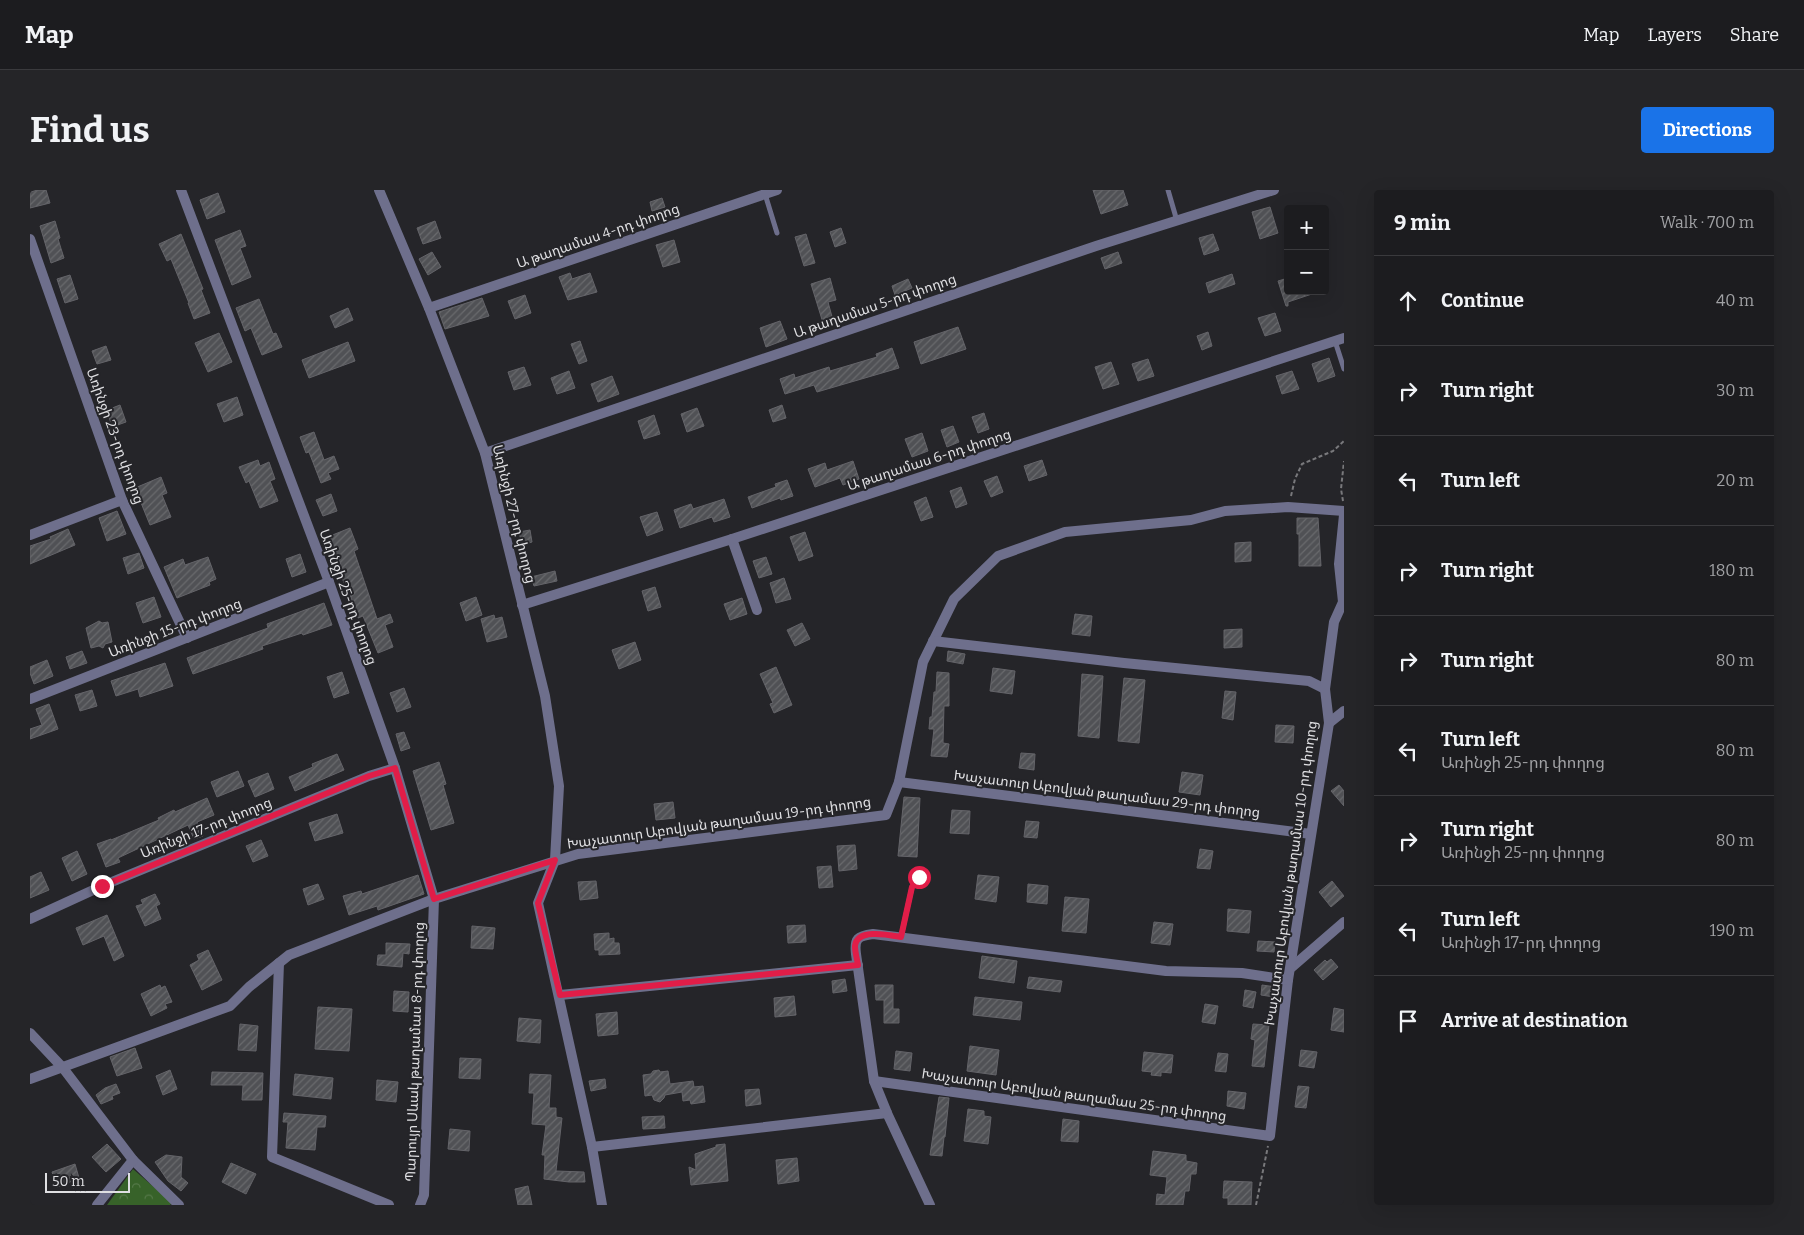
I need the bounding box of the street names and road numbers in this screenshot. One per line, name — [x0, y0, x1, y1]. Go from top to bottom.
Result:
street label: Ա թաղամաս 4-րդ փողոց — [514, 200, 682, 272]
street label: Ա թաղամաս 5-րդ փողոց — [792, 270, 958, 342]
street label: Առինջի 23-րդ փողոց — [82, 366, 148, 506]
street label: Ա թաղամաս 6-րդ փողոց — [845, 425, 1013, 495]
street label: Առինջի 27-րդ փողոց — [489, 443, 539, 585]
street label: Առինջի 25-րդ փողոց — [316, 527, 380, 667]
street label: Առինջի 15-րդ փողոց — [106, 595, 244, 661]
street label: Խաչատուր Աբովյան թաղամաս 10-րդ փողոց — [1261, 720, 1321, 1026]
street label: Խաչատուր Աբովյան թաղամաս 29-րդ փողոց — [953, 767, 1261, 821]
street label: Խաչատուր Աբովյան թաղամաս 19-րդ փողոց — [566, 793, 872, 853]
street label: Առինջի 17-րդ փողոց — [138, 794, 274, 862]
street label: Պարույր Սևակ թաղամաս 8-րդ փողոց — [402, 922, 428, 1182]
street label: Խաչատուր Աբովյան թաղամաս 25-րդ փողոց — [920, 1065, 1228, 1125]

